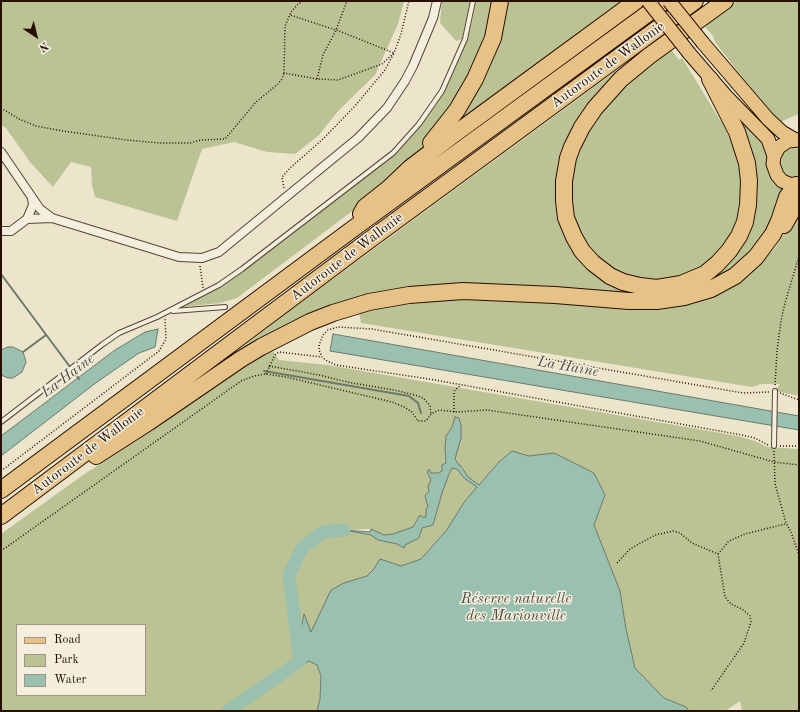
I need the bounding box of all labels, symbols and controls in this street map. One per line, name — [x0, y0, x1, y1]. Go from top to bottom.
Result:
north arrow — [16, 16, 56, 56]
street label: Autoroute de Wallonie — [548, 18, 668, 112]
text: N — [37, 39, 50, 53]
street label: Autoroute de Wallonie — [288, 209, 406, 305]
water label: La Haine — [38, 350, 98, 402]
water label: La Haine — [536, 353, 600, 381]
street label: Autoroute de Wallonie — [29, 403, 147, 499]
water label: Réserve naturelle des Marionville — [461, 590, 571, 625]
legend — [16, 624, 146, 696]
text: Road — [54, 634, 81, 646]
text: Park — [54, 654, 79, 666]
text: Water — [54, 674, 86, 686]

